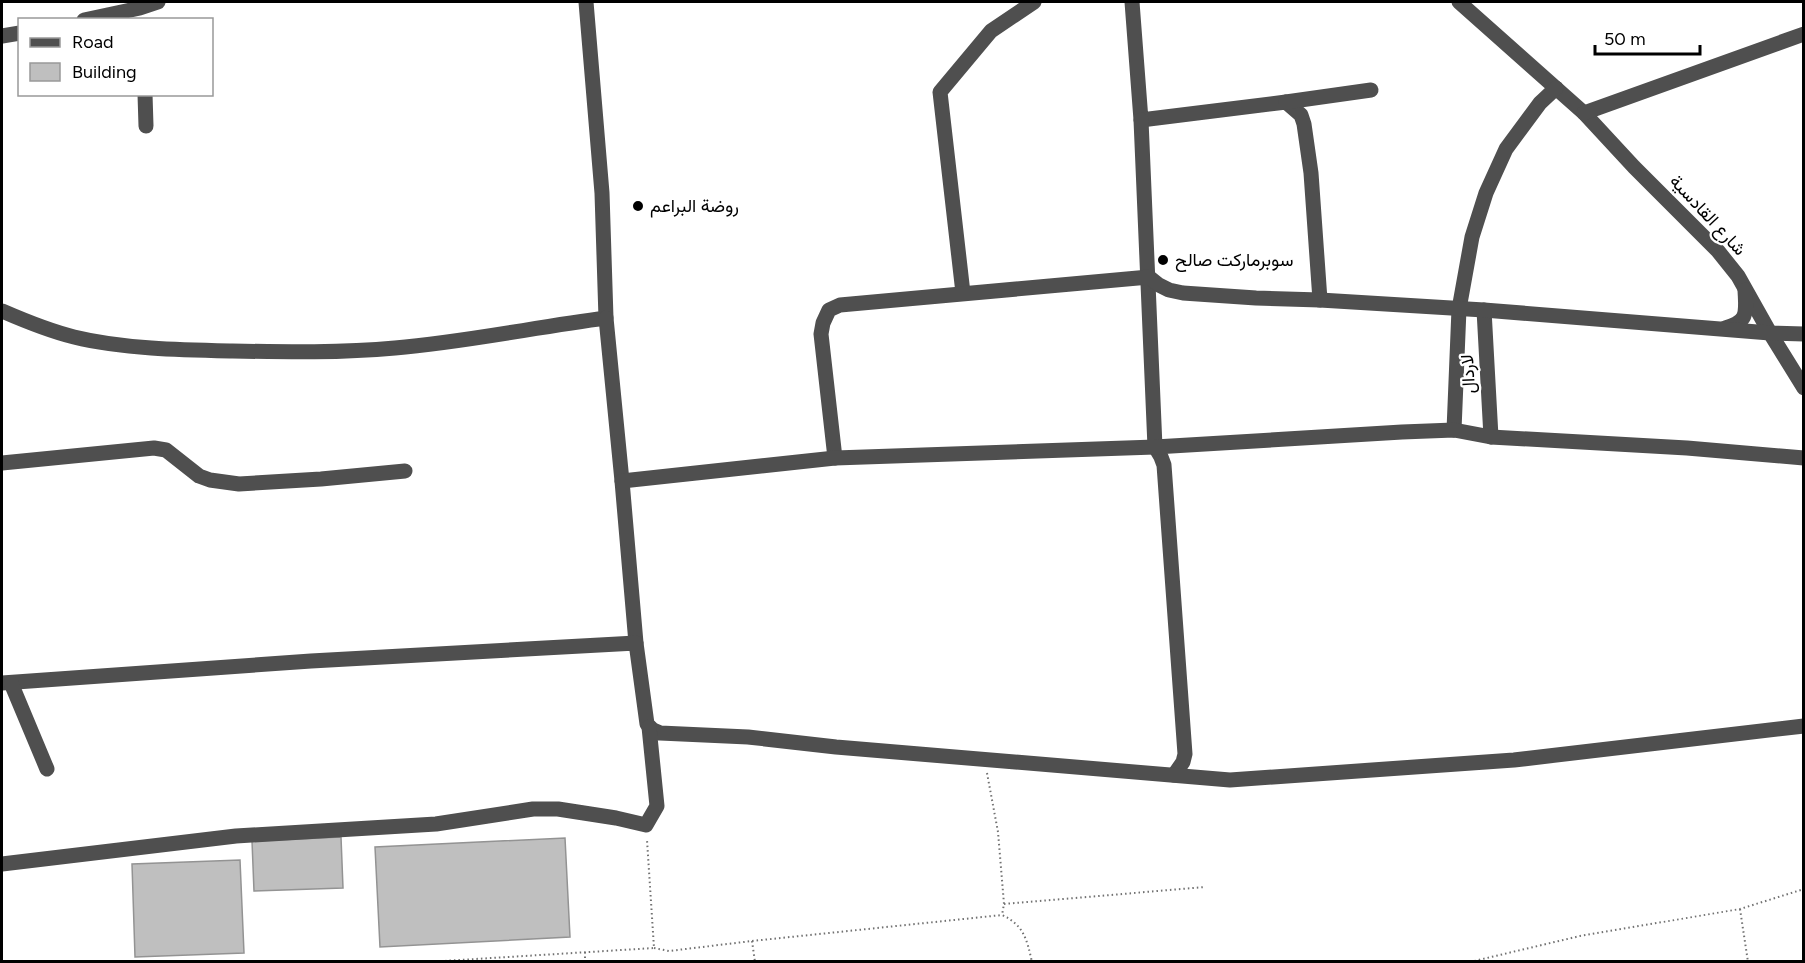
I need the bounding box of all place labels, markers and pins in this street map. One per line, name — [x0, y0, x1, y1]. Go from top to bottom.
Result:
place label: روضة البراعم — [650, 195, 739, 218]
marker: روضة البراعم — [631, 199, 645, 213]
place label: سوبرماركت صالح — [1175, 249, 1293, 272]
marker: سوبرماركت صالح — [1156, 253, 1170, 267]

